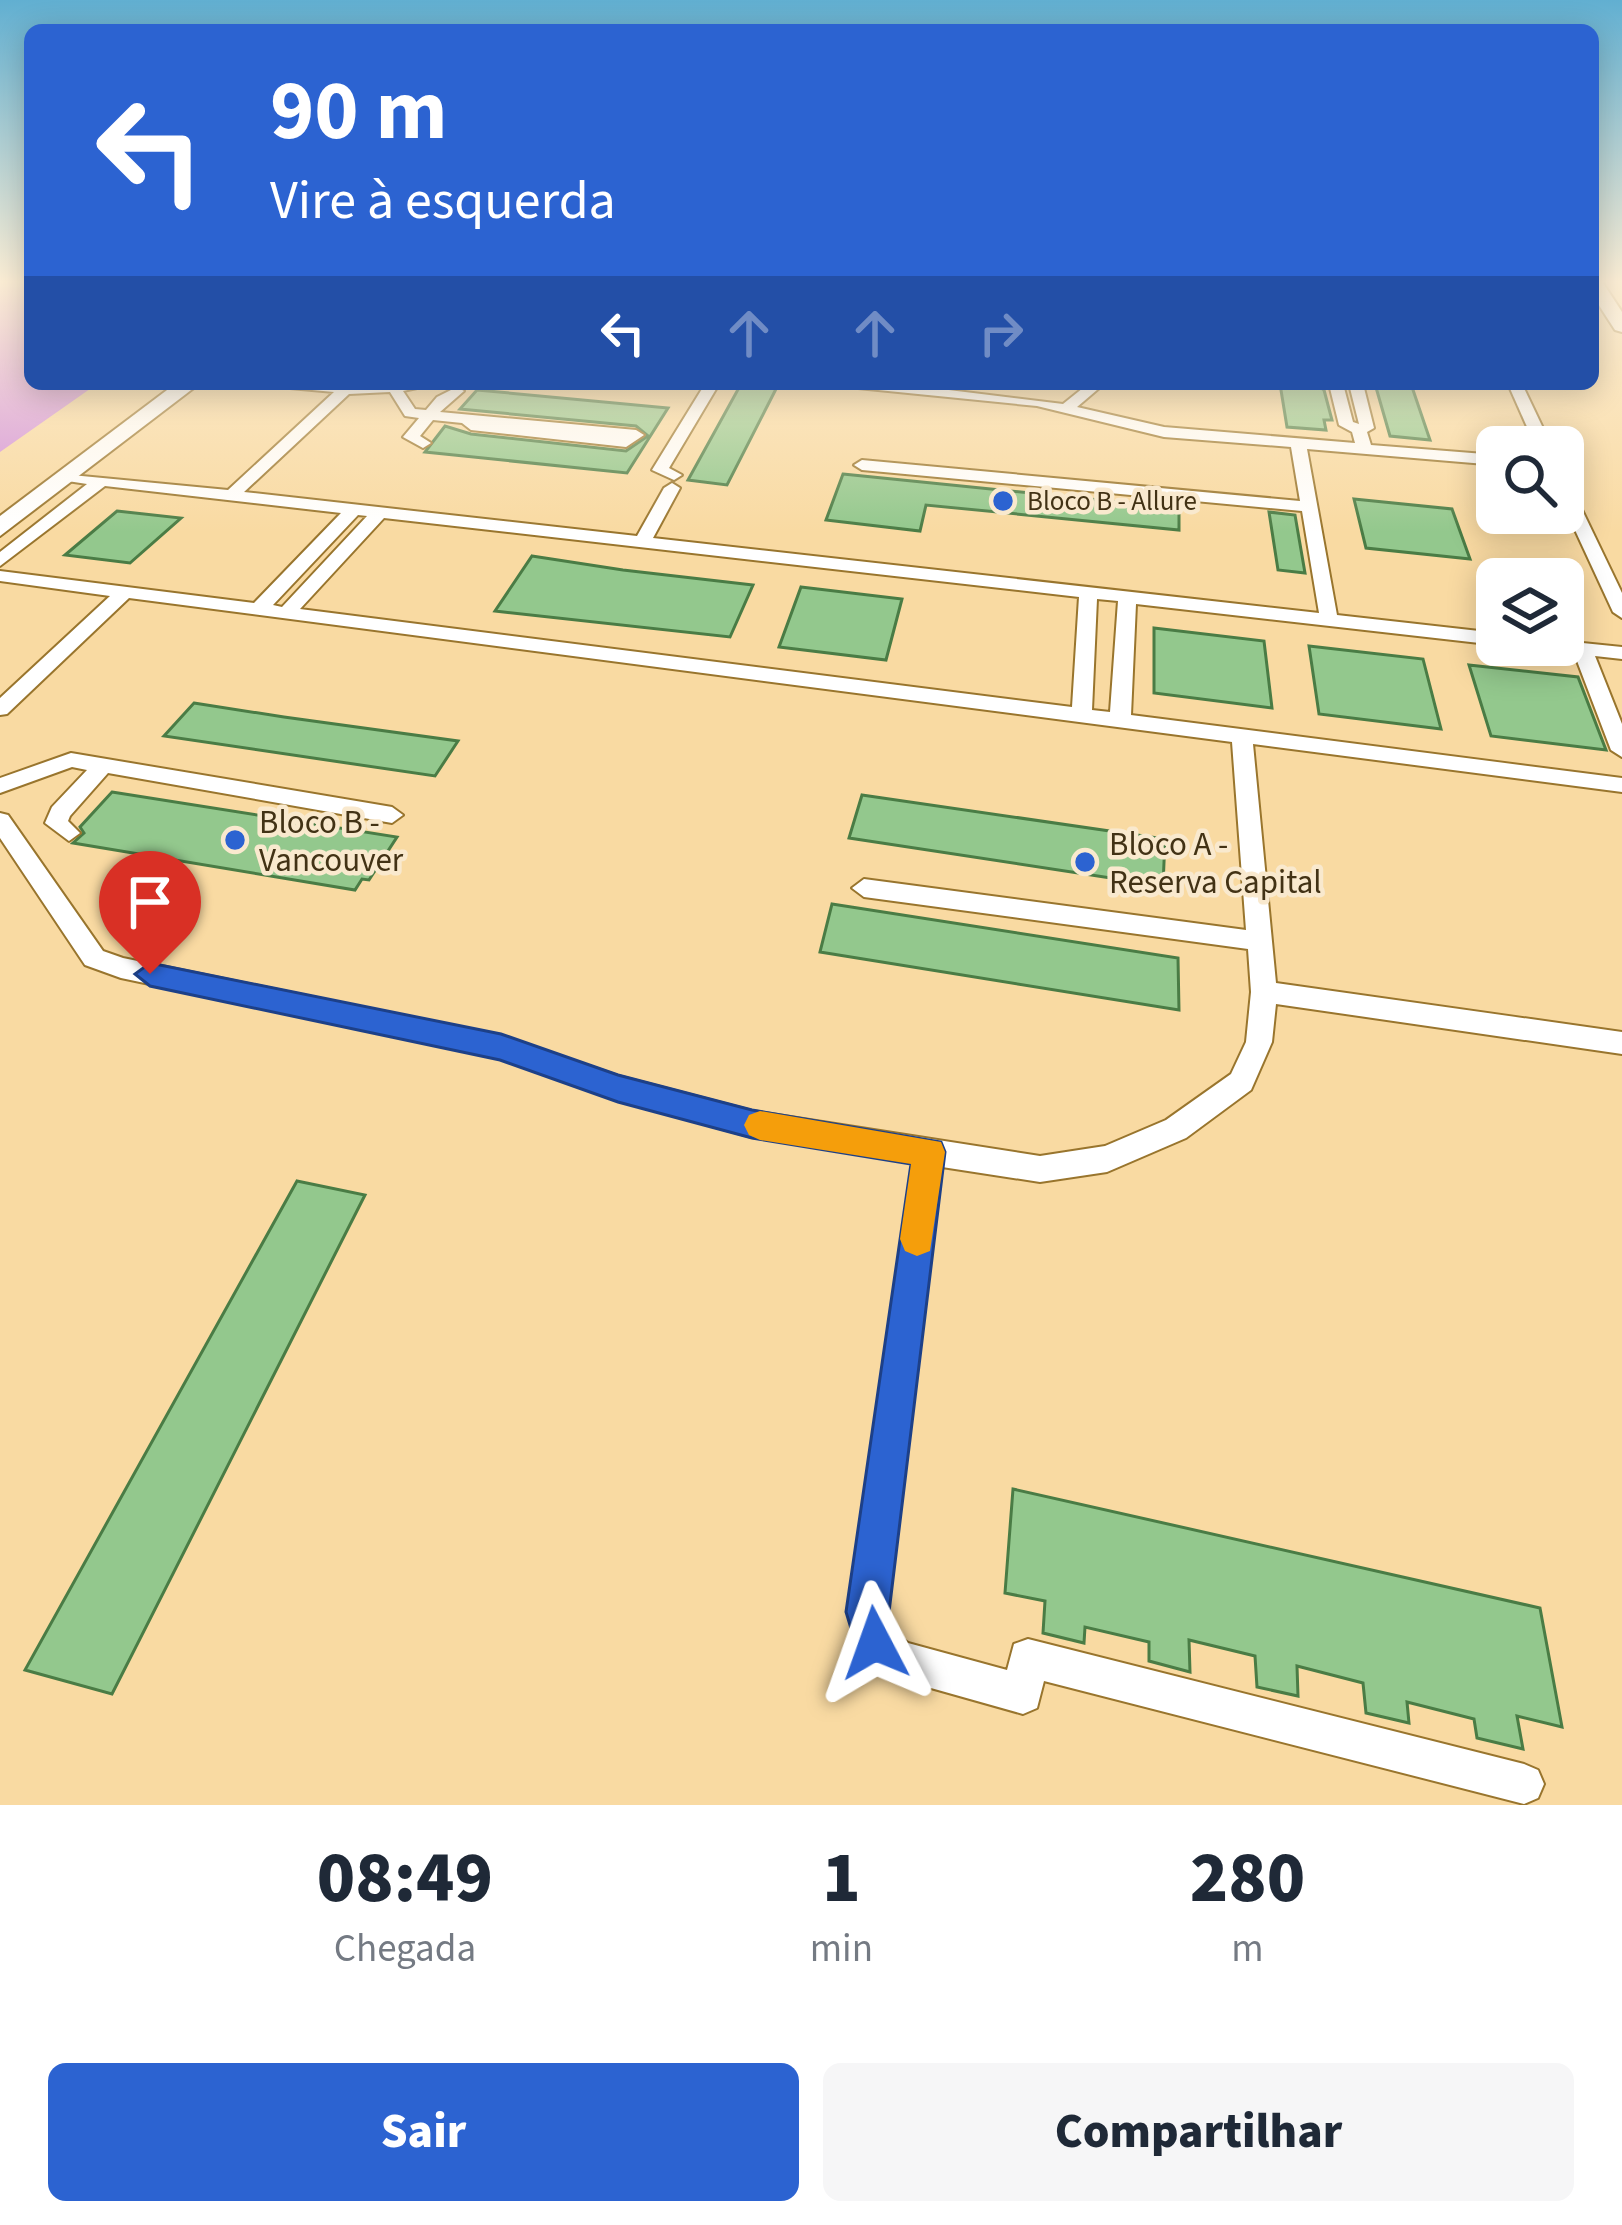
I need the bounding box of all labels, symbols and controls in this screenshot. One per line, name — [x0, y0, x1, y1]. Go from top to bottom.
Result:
text: 90 m — [270, 52, 448, 172]
icon: left — [72, 72, 228, 228]
text: Vire à esquerda — [270, 163, 616, 240]
icon: left — [590, 300, 656, 366]
icon: ahead — [716, 300, 782, 366]
icon: ahead — [842, 300, 908, 366]
icon: right — [968, 300, 1034, 366]
map controls — [1476, 426, 1584, 666]
button: search — [1476, 426, 1584, 534]
place label: Bloco B - Allure — [1027, 482, 1197, 521]
marker: Bloco B - Allure — [990, 488, 1016, 514]
button: layers — [1476, 558, 1584, 666]
place label: Bloco B - Vancouver — [259, 799, 404, 884]
place label: Bloco A - Reserva Capital — [1109, 821, 1322, 906]
marker: Bloco B - Vancouver — [222, 827, 248, 853]
marker: Bloco A - Reserva Capital — [1072, 849, 1098, 875]
pin — [99, 851, 201, 974]
icon: arrive — [117, 869, 183, 935]
position arrow — [812, 1580, 938, 1706]
text: 08:49 — [317, 1827, 493, 1930]
text: 1 — [822, 1827, 861, 1930]
text: 280 — [1190, 1827, 1305, 1930]
text: Chegada — [334, 1921, 476, 1977]
text: min — [810, 1921, 873, 1977]
text: m — [1231, 1921, 1264, 1977]
button: Sair — [48, 2063, 799, 2201]
button: Compartilhar — [823, 2063, 1574, 2201]

